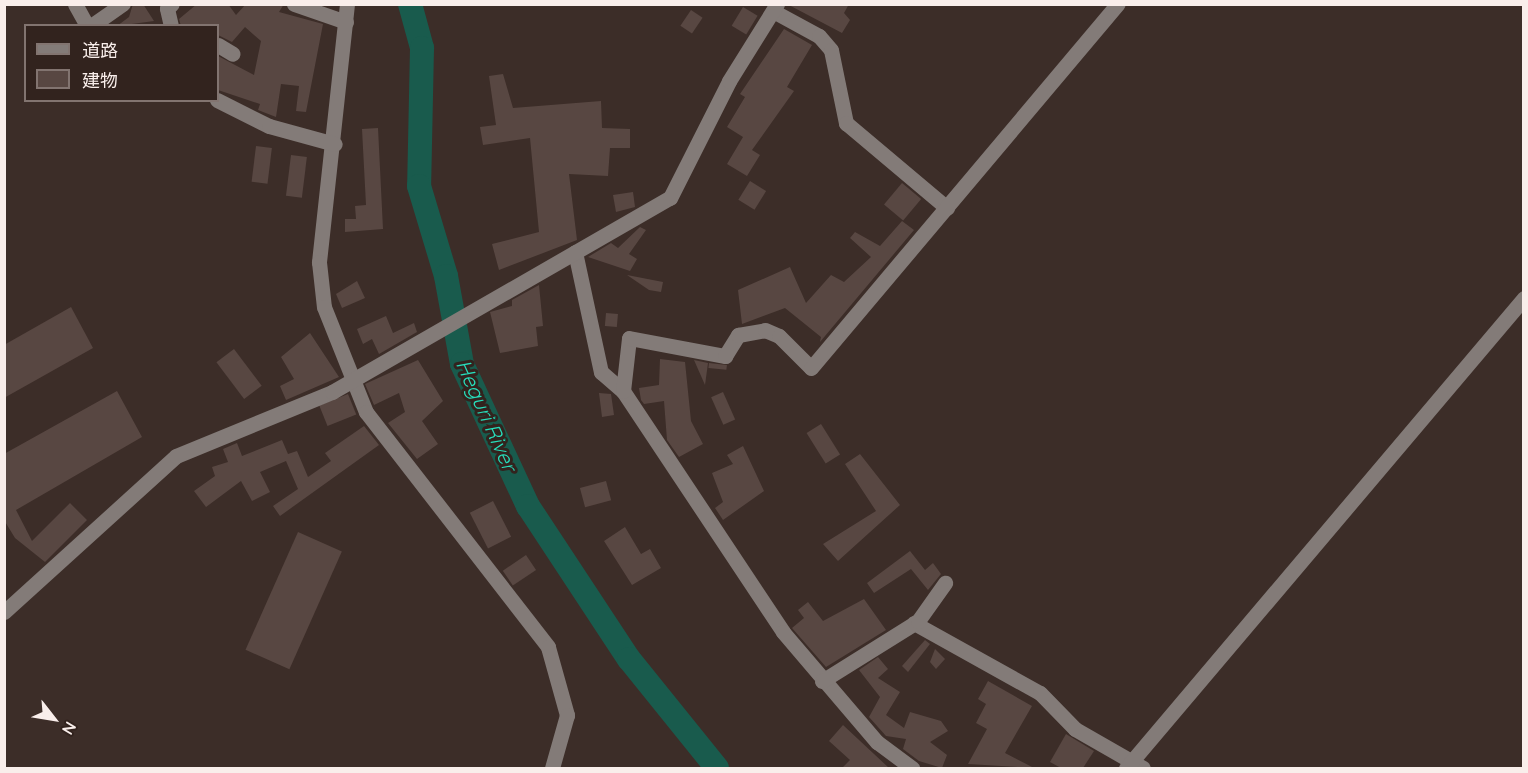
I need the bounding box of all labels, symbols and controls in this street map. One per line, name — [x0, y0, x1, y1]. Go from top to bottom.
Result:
legend — [24, 24, 219, 102]
text: 道路 — [82, 39, 118, 62]
text: 建物 — [82, 69, 118, 92]
water label: Heguri River — [451, 355, 523, 475]
north arrow — [24, 689, 84, 749]
text: N — [58, 718, 81, 738]

